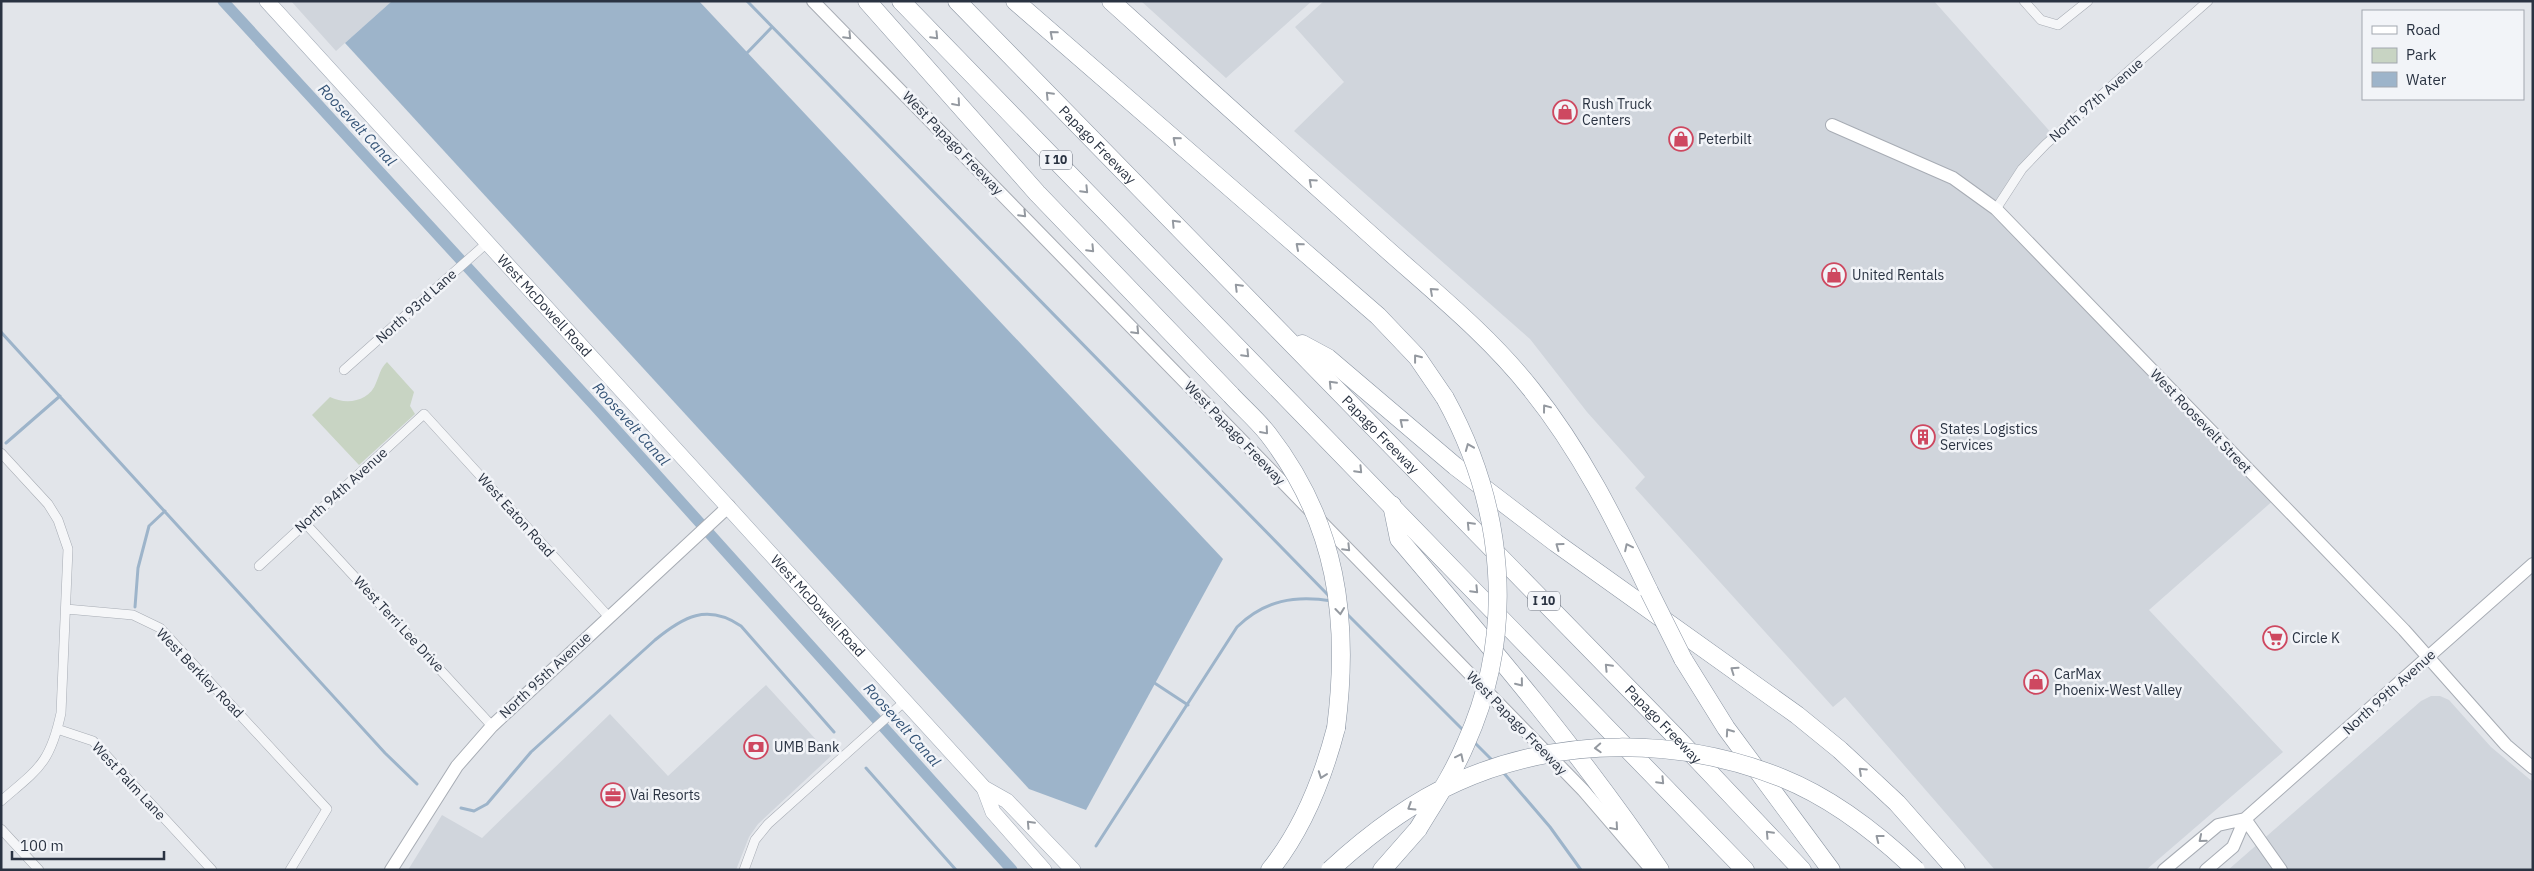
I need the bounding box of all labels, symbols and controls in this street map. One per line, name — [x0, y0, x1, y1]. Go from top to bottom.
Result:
legend — [2362, 10, 2524, 100]
text: Road — [2406, 20, 2441, 39]
one-way arrow — [842, 30, 851, 39]
one-way arrow — [929, 30, 938, 39]
one-way arrow — [1050, 31, 1059, 39]
text: Park — [2406, 45, 2436, 64]
street label: North 97th Avenue — [2045, 54, 2147, 146]
text: Water — [2406, 70, 2447, 89]
water label: Roosevelt Canal — [314, 79, 400, 170]
street label: West Papago Freeway — [899, 87, 1007, 199]
one-way arrow — [1045, 91, 1054, 100]
place label: Rush Truck Centers — [1582, 95, 1652, 129]
one-way arrow — [951, 98, 960, 107]
shop icon: Rush Truck Centers — [1552, 99, 1578, 125]
street label: Papago Freeway — [1055, 102, 1140, 188]
shop icon: Peterbilt — [1668, 126, 1694, 152]
place label: Peterbilt — [1698, 130, 1752, 148]
one-way arrow — [1173, 137, 1182, 146]
road number: I 10 — [1040, 150, 1072, 170]
one-way arrow — [1309, 179, 1318, 188]
one-way arrow — [1079, 184, 1088, 193]
one-way arrow — [1017, 209, 1026, 218]
one-way arrow — [1172, 220, 1181, 229]
one-way arrow — [1085, 243, 1094, 252]
one-way arrow — [1296, 243, 1305, 252]
street label: West McDowell Road — [493, 251, 596, 360]
shop icon: United Rentals — [1821, 262, 1847, 288]
street label: North 93rd Lane — [372, 265, 460, 347]
place label: United Rentals — [1852, 266, 1944, 284]
one-way arrow — [1234, 284, 1243, 293]
one-way arrow — [1430, 288, 1439, 297]
one-way arrow — [1130, 325, 1139, 334]
one-way arrow — [1240, 348, 1249, 357]
one-way arrow — [1414, 354, 1423, 363]
street label: West Roosevelt Street — [2146, 365, 2256, 477]
street label: West Papago Freeway — [1181, 377, 1289, 489]
water label: Roosevelt Canal — [589, 378, 674, 469]
one-way arrow — [1329, 380, 1338, 389]
street label: Papago Freeway — [1338, 391, 1423, 478]
one-way arrow — [1543, 404, 1552, 414]
one-way arrow — [1400, 420, 1409, 428]
place label: States Logistics Services — [1940, 420, 2038, 454]
building icon: States Logistics Services — [1910, 424, 1936, 450]
one-way arrow — [1259, 425, 1267, 434]
street label: North 94th Avenue — [291, 443, 391, 536]
one-way arrow — [1464, 443, 1475, 452]
one-way arrow — [1353, 465, 1362, 474]
street label: West Eaton Road — [474, 469, 558, 561]
one-way arrow — [1467, 522, 1476, 531]
one-way arrow — [1341, 542, 1350, 551]
one-way arrow — [1556, 543, 1565, 551]
one-way arrow — [1624, 544, 1634, 553]
street label: West McDowell Road — [767, 551, 869, 661]
street label: West Terri Lee Drive — [350, 572, 448, 676]
one-way arrow — [1469, 584, 1478, 593]
road number: I 10 — [1528, 592, 1560, 610]
one-way arrow — [1334, 607, 1345, 615]
street label: West Berkley Road — [152, 624, 248, 722]
supermarket icon: Circle K — [2262, 625, 2288, 651]
street label: North 95th Avenue — [495, 628, 595, 722]
place label: Circle K — [2292, 629, 2340, 647]
street label: North 99th Avenue — [2339, 645, 2439, 738]
one-way arrow — [1605, 663, 1614, 672]
place label: CarMax Phoenix-West Valley — [2054, 665, 2182, 699]
street label: West Papago Freeway — [1463, 667, 1571, 779]
one-way arrow — [1730, 667, 1740, 676]
shop icon: CarMax Phoenix-West Valley — [2023, 669, 2049, 695]
one-way arrow — [1515, 678, 1524, 687]
water label: Roosevelt Canal — [860, 679, 945, 770]
street label: Papago Freeway — [1621, 681, 1706, 768]
one-way arrow — [1726, 728, 1735, 738]
bank icon: UMB Bank — [743, 734, 769, 760]
street label: West Palm Lane — [88, 738, 170, 824]
place label: UMB Bank — [774, 738, 840, 756]
one-way arrow — [1593, 743, 1601, 754]
one-way arrow — [1454, 753, 1464, 762]
one-way arrow — [1859, 768, 1868, 777]
one-way arrow — [1318, 770, 1328, 778]
one-way arrow — [1655, 776, 1664, 785]
office icon: Vai Resorts — [600, 782, 626, 808]
place label: Vai Resorts — [630, 786, 701, 804]
one-way arrow — [1408, 801, 1417, 811]
one-way arrow — [1027, 820, 1036, 829]
one-way arrow — [1609, 822, 1618, 831]
scale bar — [12, 828, 165, 860]
one-way arrow — [1766, 831, 1775, 840]
one-way arrow — [2199, 833, 2208, 841]
one-way arrow — [1876, 835, 1885, 843]
text: 100 m — [20, 836, 64, 855]

